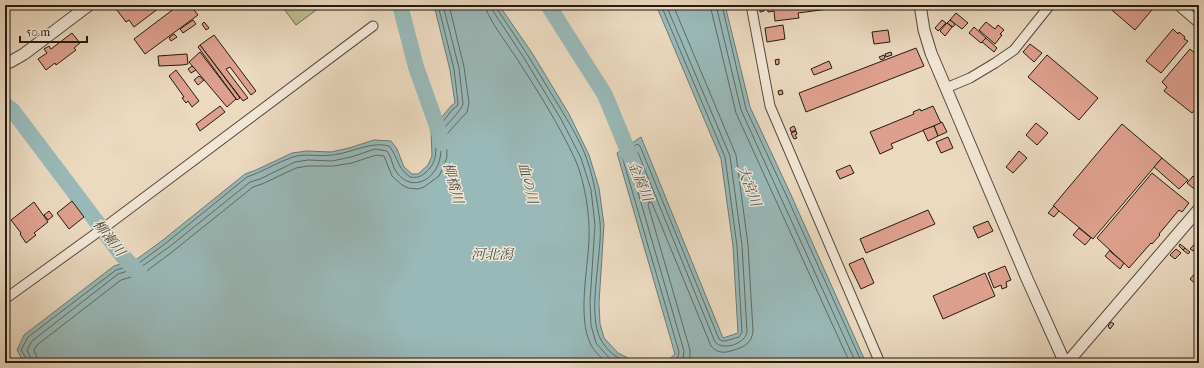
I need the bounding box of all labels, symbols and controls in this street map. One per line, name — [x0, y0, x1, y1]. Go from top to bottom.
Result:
scale bar — [20, 18, 87, 44]
text: 50 m — [26, 25, 50, 39]
water label: 金腐川 — [624, 158, 656, 206]
water label: 柳橋川 — [439, 161, 467, 207]
water label: 血の川 — [515, 161, 542, 207]
water label: 大宮川 — [734, 163, 765, 211]
water label: 柳瀬川 — [89, 216, 130, 261]
water label: 河北潟 — [471, 246, 515, 263]

